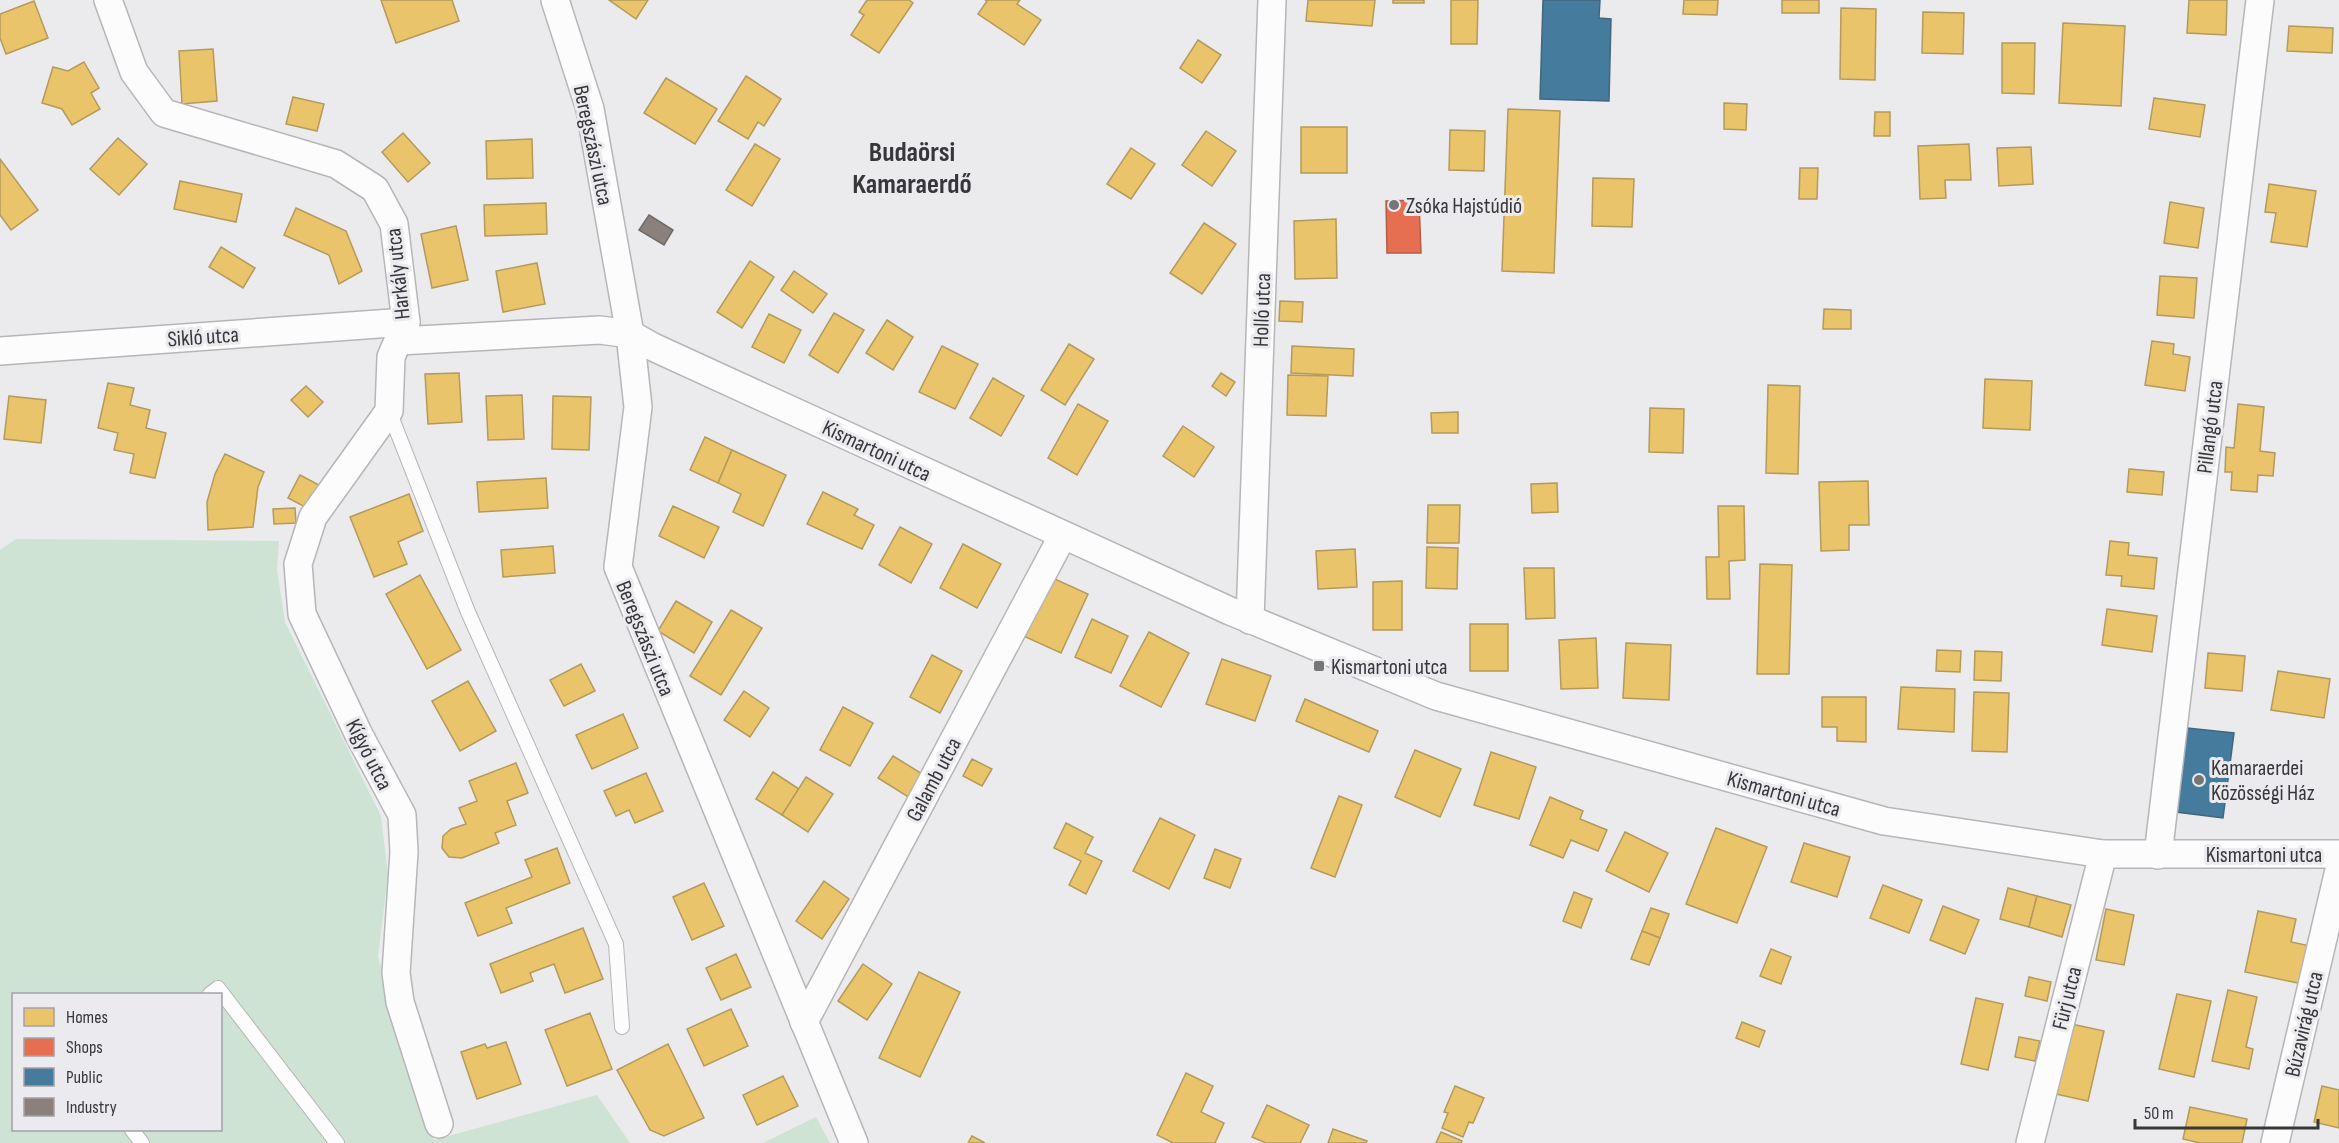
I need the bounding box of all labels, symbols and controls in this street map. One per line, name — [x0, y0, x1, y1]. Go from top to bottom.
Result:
street label: Beregszászi utca — [567, 83, 618, 208]
district label: Budaörsi Kamaraerdő — [852, 136, 972, 201]
place label: Zsóka Hajstúdió — [1406, 193, 1522, 220]
marker: Zsóka Hajstúdió — [1387, 198, 1401, 212]
street label: Harkály utca — [380, 227, 417, 321]
street label: Holló utca — [1248, 273, 1277, 347]
street label: Sikló utca — [167, 322, 240, 353]
street label: Pillangó utca — [2191, 379, 2230, 475]
street label: Kismartoni utca — [818, 414, 935, 488]
street label: Beregszászi utca — [609, 577, 680, 700]
place label: Kismartoni utca — [1331, 654, 1448, 681]
marker: Kismartoni utca — [1312, 659, 1326, 673]
street label: Kígyó utca — [339, 715, 398, 795]
street label: Galamb utca — [901, 733, 968, 826]
place label: Kamaraerdei Közösségi Ház — [2211, 755, 2315, 807]
street label: Kismartoni utca — [1724, 765, 1843, 823]
marker: Kamaraerdei Közösségi Ház — [2192, 773, 2206, 787]
street label: Kismartoni utca — [2206, 842, 2322, 869]
street label: Fürj utca — [2047, 964, 2088, 1033]
street label: Búzavirág utca — [2279, 969, 2330, 1080]
legend — [12, 993, 222, 1131]
text: Homes — [66, 1007, 108, 1028]
text: Shops — [66, 1037, 103, 1058]
text: Public — [66, 1067, 103, 1088]
scale bar — [2135, 1092, 2318, 1130]
text: Industry — [66, 1097, 117, 1118]
text: 50 m — [2144, 1103, 2174, 1124]

